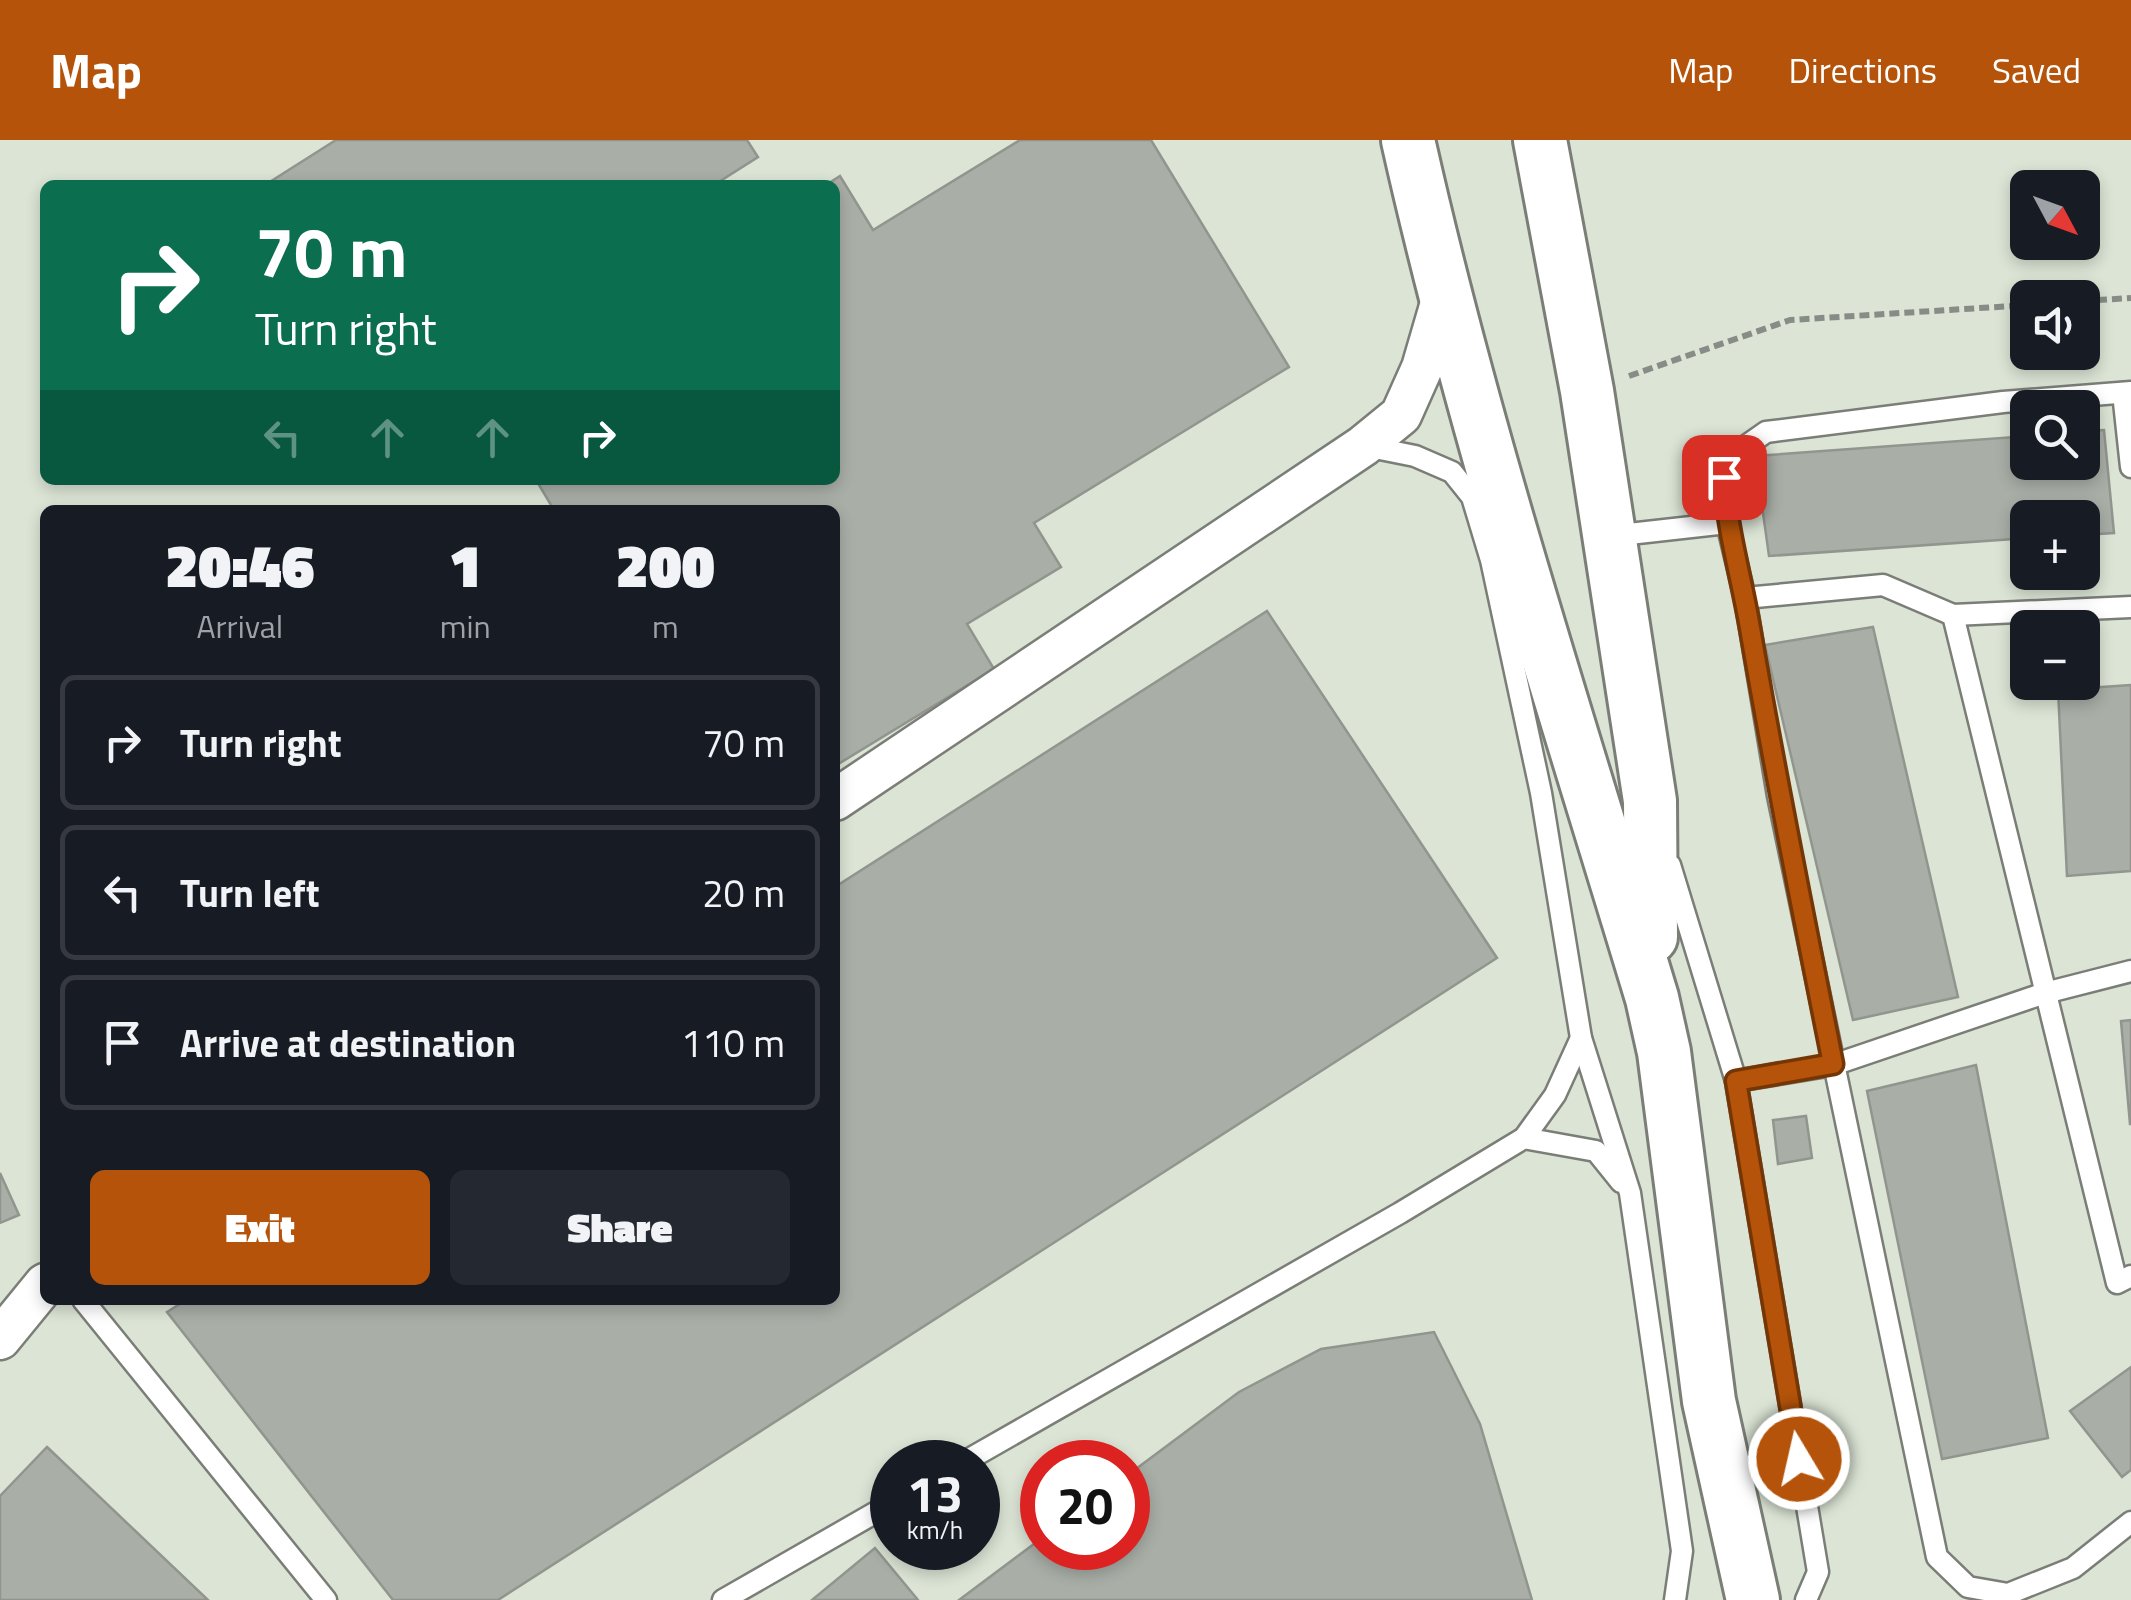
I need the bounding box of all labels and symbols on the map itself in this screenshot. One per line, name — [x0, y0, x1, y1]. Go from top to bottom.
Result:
north arrow — [2010, 170, 2100, 260]
pin — [1682, 435, 1767, 520]
position arrow — [1747, 1407, 1851, 1511]
speed limit sign: 20 — [1020, 1440, 1150, 1570]

